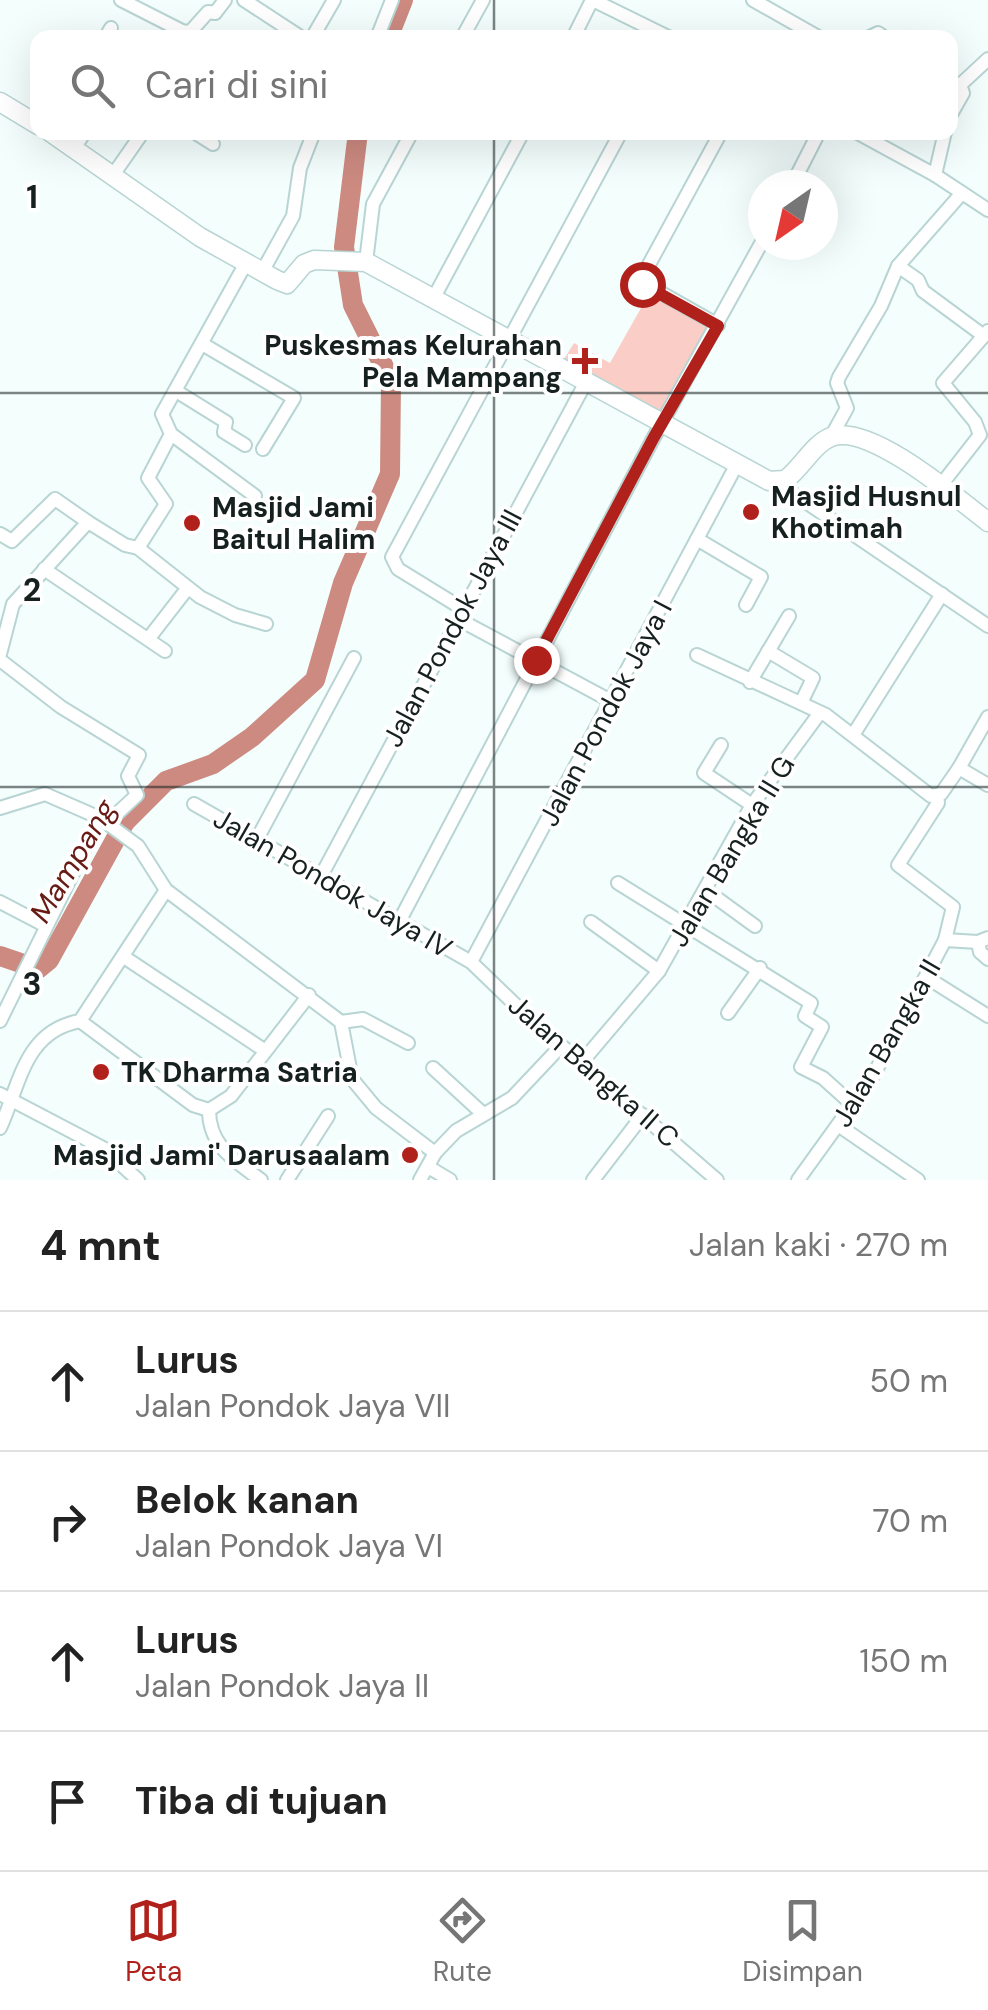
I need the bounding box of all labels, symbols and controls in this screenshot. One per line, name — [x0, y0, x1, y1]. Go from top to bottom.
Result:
search box — [30, 30, 958, 140]
icon: search — [65, 58, 120, 113]
text: Cari di sini — [145, 60, 328, 110]
north arrow — [748, 170, 838, 260]
text: 1 — [26, 176, 38, 218]
route start — [620, 262, 666, 308]
place label: Puskesmas Kelurahan Pela Mampang — [264, 327, 562, 396]
marker: Puskesmas Kelurahan Pela Mampang — [572, 348, 598, 374]
place label: Masjid Husnul Khotimah — [771, 478, 962, 547]
place label: Masjid Jami Baitul Halim — [212, 489, 375, 558]
marker: Masjid Husnul Khotimah — [740, 501, 762, 523]
street label: Jalan Pondok Jaya III — [374, 503, 531, 753]
marker: Masjid Jami Baitul Halim — [181, 512, 203, 534]
text: 2 — [23, 569, 41, 611]
street label: Jalan Pondok Jaya I — [530, 594, 681, 833]
route end — [514, 638, 560, 684]
street label: Jalan Bangka II G — [660, 749, 803, 954]
water label: Mampang — [20, 791, 125, 930]
street label: Jalan Pondok Jaya IV — [207, 800, 459, 967]
street label: Jalan Bangka II — [823, 953, 949, 1134]
text: 3 — [22, 963, 42, 1005]
street label: Jalan Bangka II C — [500, 987, 687, 1156]
place label: TK Dharma Satria — [121, 1054, 358, 1091]
marker: TK Dharma Satria — [90, 1061, 112, 1083]
place label: Masjid Jami' Darusaalam — [53, 1137, 390, 1174]
marker: Masjid Jami' Darusaalam — [399, 1144, 421, 1166]
text: 4 mnt — [40, 1218, 161, 1273]
text: Jalan kaki · 270 m — [689, 1224, 948, 1266]
text: Lurus — [135, 1335, 239, 1385]
icon: ahead — [40, 1354, 95, 1409]
text: 50 m — [870, 1360, 948, 1402]
text: Jalan Pondok Jaya VII — [135, 1385, 451, 1427]
text: Belok kanan — [135, 1475, 359, 1525]
icon: right — [40, 1494, 95, 1549]
text: 70 m — [872, 1500, 948, 1542]
text: Jalan Pondok Jaya VI — [135, 1525, 443, 1567]
text: Lurus — [135, 1615, 239, 1665]
icon: ahead — [40, 1634, 95, 1689]
text: 150 m — [860, 1640, 948, 1682]
text: Jalan Pondok Jaya II — [135, 1665, 429, 1707]
icon: arrive — [40, 1774, 95, 1829]
text: Tiba di tujuan — [135, 1776, 388, 1826]
tab: Peta — [125, 1893, 182, 1990]
tab: Rute — [433, 1893, 492, 1990]
tab: Disimpan — [742, 1893, 863, 1990]

